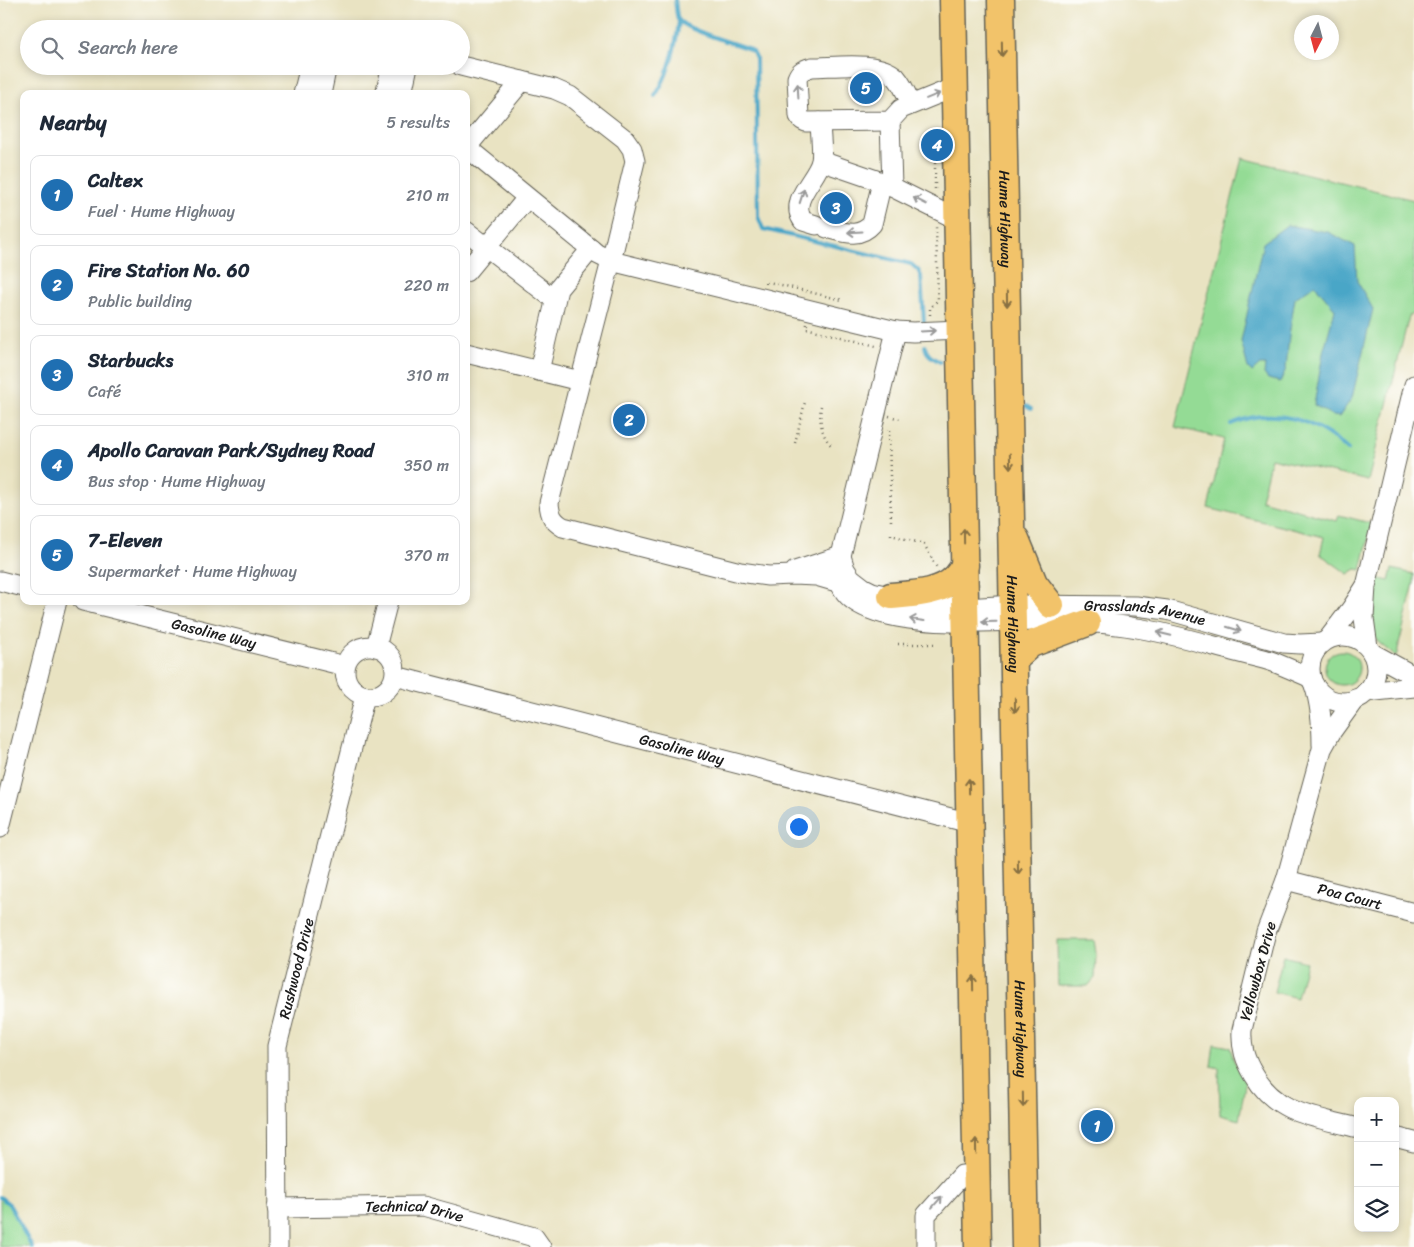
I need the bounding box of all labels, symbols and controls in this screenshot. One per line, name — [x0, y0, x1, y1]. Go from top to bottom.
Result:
north arrow — [1294, 15, 1339, 60]
search box — [20, 20, 470, 75]
text: Search here — [78, 31, 178, 64]
icon: search — [38, 34, 66, 62]
one-way arrow — [997, 40, 1006, 56]
pin: 5 — [850, 69, 882, 107]
one-way arrow — [793, 83, 802, 99]
one-way arrow — [925, 90, 940, 100]
text: Nearby — [40, 104, 106, 142]
text: 5 results — [386, 108, 450, 137]
pin: 4 — [921, 126, 953, 164]
text: Caltex — [88, 164, 143, 197]
street label: Hume Highway — [991, 170, 1019, 268]
text: 1 — [54, 181, 60, 210]
text: 210 m — [406, 181, 449, 210]
one-way arrow — [798, 188, 808, 204]
pin: 3 — [820, 189, 852, 227]
one-way arrow — [913, 196, 928, 205]
text: Fuel · Hume Highway — [88, 197, 235, 226]
one-way arrow — [847, 228, 863, 237]
text: Fire Station No. 60 — [88, 254, 250, 287]
text: 2 — [52, 271, 62, 300]
text: 220 m — [404, 271, 449, 300]
text: Public building — [88, 287, 192, 316]
one-way arrow — [1002, 290, 1012, 306]
one-way arrow — [920, 327, 936, 336]
text: Starbucks — [88, 344, 173, 377]
text: 3 — [53, 361, 61, 390]
text: 310 m — [407, 361, 449, 390]
text: Café — [88, 377, 121, 406]
pin: 2 — [613, 401, 645, 439]
text: Apollo Caravan Park/Sydney Road — [88, 434, 374, 467]
text: 4 — [52, 451, 62, 480]
text: 350 m — [404, 451, 449, 480]
one-way arrow — [1005, 452, 1015, 469]
text: Bus stop · Hume Highway — [88, 467, 265, 496]
text: 7-Eleven — [88, 524, 162, 557]
one-way arrow — [959, 528, 969, 544]
text: 5 — [52, 541, 62, 570]
text: 370 m — [405, 541, 449, 570]
text: Supermarket · Hume Highway — [88, 557, 297, 586]
street label: Hume Highway — [999, 575, 1027, 673]
street label: Grasslands Avenue — [1084, 593, 1209, 633]
street label: Gasoline Way — [169, 610, 259, 657]
one-way arrow — [909, 614, 925, 624]
one-way arrow — [982, 617, 998, 627]
one-way arrow — [1226, 624, 1242, 634]
one-way arrow — [1157, 629, 1173, 638]
one-way arrow — [1010, 696, 1020, 713]
street label: Gasoline Way — [637, 726, 727, 773]
one-way arrow — [965, 778, 974, 794]
your location — [786, 814, 812, 840]
one-way arrow — [1014, 859, 1023, 875]
street label: Poa Court — [1315, 876, 1385, 917]
street label: Rushwood Drive — [271, 915, 322, 1022]
street label: Yellowbox Drive — [1232, 918, 1284, 1024]
one-way arrow — [968, 976, 978, 992]
street label: Hume Highway — [1007, 980, 1035, 1078]
one-way arrow — [1018, 1092, 1028, 1108]
map controls — [1354, 1097, 1399, 1232]
button: + — [1354, 1097, 1399, 1142]
pin: 1 — [1081, 1107, 1113, 1145]
one-way arrow — [971, 1138, 981, 1154]
button: − — [1354, 1142, 1399, 1187]
button: layers — [1354, 1187, 1399, 1232]
street label: Technical Drive — [365, 1193, 467, 1230]
one-way arrow — [931, 1196, 943, 1209]

